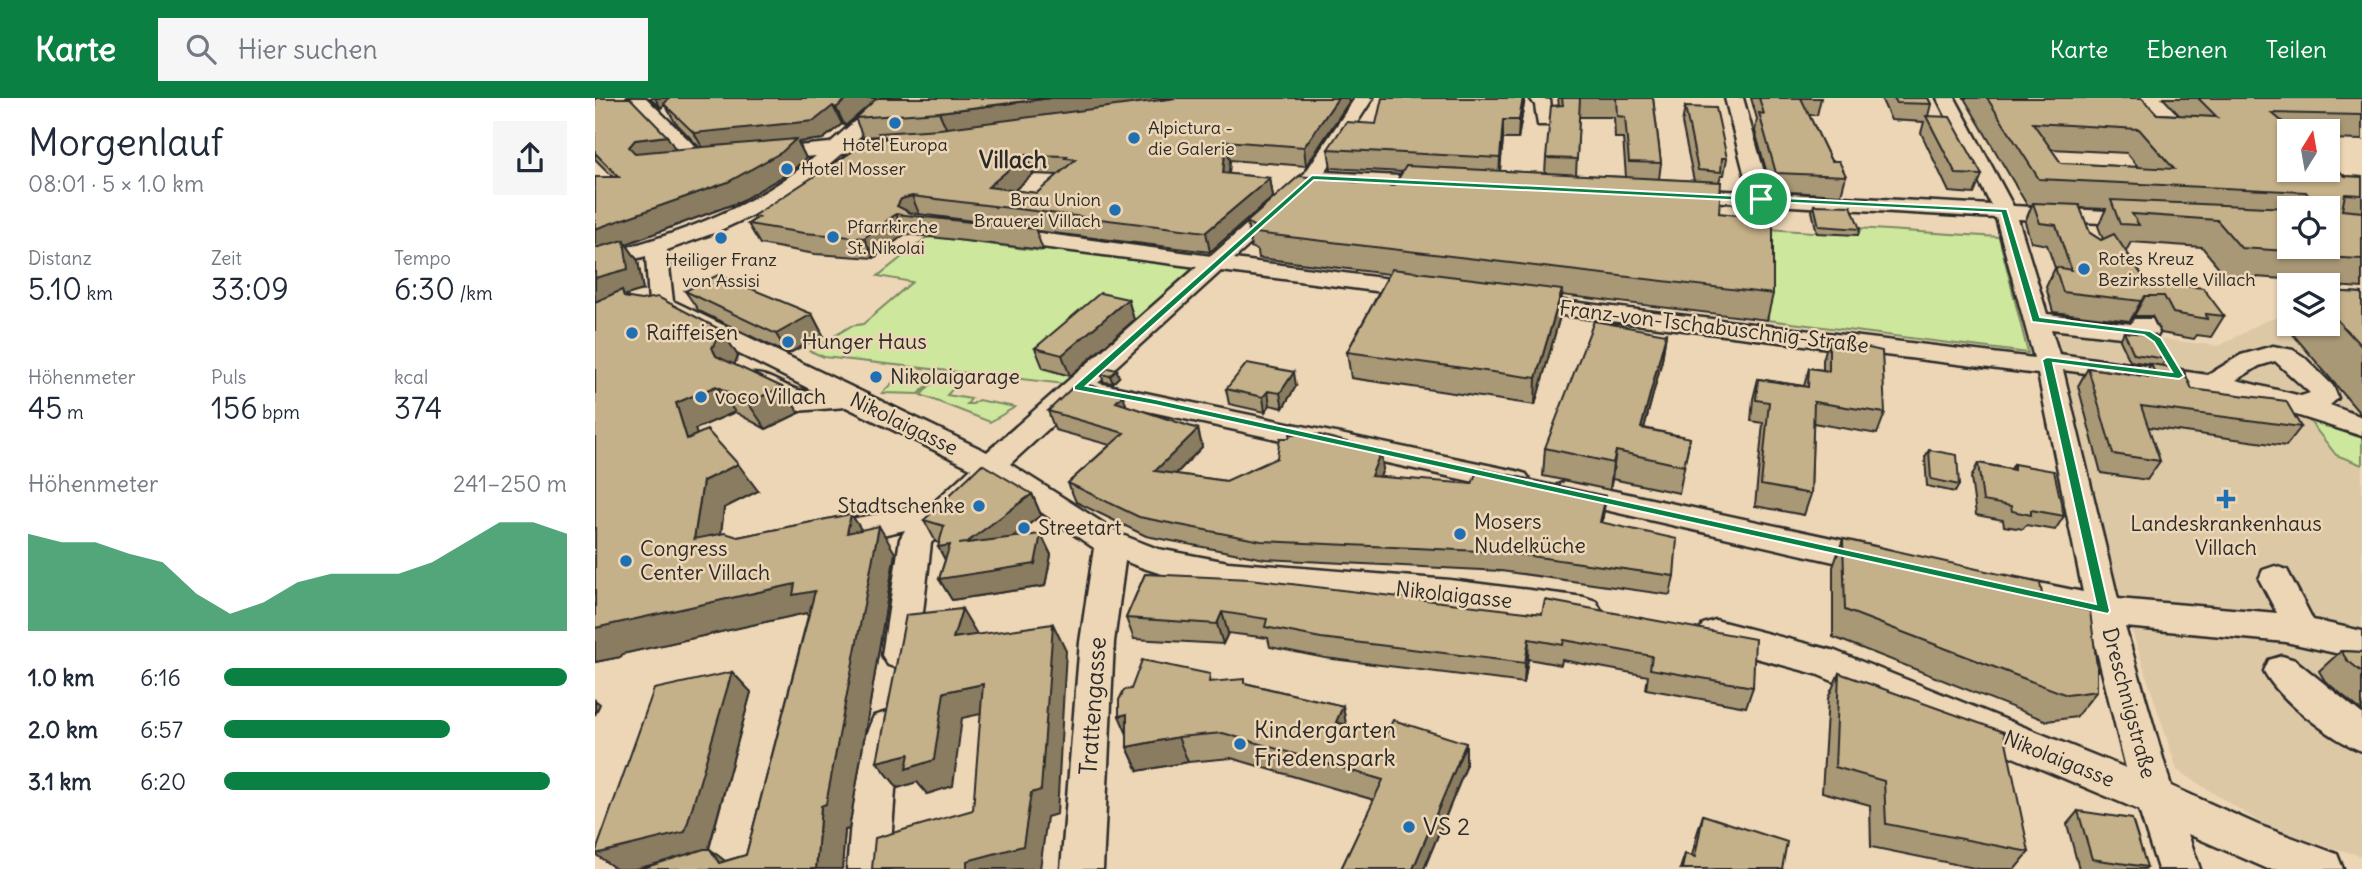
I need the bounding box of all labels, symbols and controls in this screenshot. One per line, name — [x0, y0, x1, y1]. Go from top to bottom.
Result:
search box — [158, 18, 648, 81]
text: Karte — [35, 28, 116, 70]
icon: search — [182, 30, 220, 68]
text: Hier suchen — [238, 33, 378, 66]
text: Karte — [2050, 34, 2109, 64]
text: Ebenen — [2147, 34, 2228, 64]
text: Teilen — [2266, 34, 2327, 64]
marker: Hotel Europa — [887, 115, 903, 131]
place label: Alpictura - die Galerie — [1148, 116, 1235, 160]
text: Morgenlauf — [28, 119, 223, 166]
north arrow — [2277, 119, 2340, 182]
map controls — [2277, 119, 2340, 336]
button: share — [493, 121, 567, 195]
marker: Alpictura - die Galerie — [1126, 130, 1142, 146]
place label: Hotel Europa — [842, 133, 948, 156]
district label: Villach — [979, 145, 1047, 174]
place label: Hotel Mosser — [801, 157, 906, 180]
marker: Hotel Mosser — [779, 161, 795, 177]
text: 08:01 · 5 × 1.0 km — [28, 169, 204, 198]
pin — [1731, 169, 1791, 229]
icon: arrive — [1742, 180, 1780, 218]
place label: Brau Union Brauerei Villach — [974, 188, 1101, 232]
button: locate — [2277, 196, 2340, 259]
marker: Brau Union Brauerei Villach — [1107, 202, 1123, 218]
place label: Pfarrkirche St. Nikolai — [847, 215, 938, 259]
marker: Pfarrkirche St. Nikolai — [825, 229, 841, 245]
marker: Heiliger Franz von Assisi — [713, 230, 729, 246]
text: Distanz — [28, 246, 92, 270]
text: Zeit — [211, 246, 242, 270]
text: Tempo — [394, 246, 451, 270]
place label: Rotes Kreuz Bezirksstelle Villach — [2098, 247, 2256, 291]
place label: Heiliger Franz von Assisi — [665, 248, 777, 292]
marker: Rotes Kreuz Bezirksstelle Villach — [2076, 261, 2092, 277]
text: 5.10 — [28, 270, 82, 308]
text: 33:09 — [211, 270, 289, 308]
text: 6:30 — [394, 270, 455, 308]
button: layers — [2277, 273, 2340, 336]
text: km — [82, 281, 113, 305]
text: /km — [455, 281, 493, 305]
street label: Franz-von-Tschabuschnig-Straße — [1558, 294, 1870, 359]
place label: Raiffeisen — [646, 319, 738, 346]
marker: Raiffeisen — [624, 325, 640, 341]
place label: Hunger Haus — [802, 328, 927, 355]
marker: Hunger Haus — [780, 334, 796, 350]
place label: Nikolaigarage — [890, 363, 1020, 390]
text: Höhenmeter — [28, 365, 136, 389]
text: Puls — [211, 365, 246, 389]
text: kcal — [394, 365, 428, 389]
marker: Nikolaigarage — [868, 369, 884, 385]
place label: voco Villach — [715, 383, 826, 410]
street label: Nikolaigasse — [846, 386, 963, 461]
text: 45 — [28, 389, 63, 427]
text: 156 — [211, 389, 257, 427]
text: 374 — [394, 389, 442, 427]
marker: voco Villach — [693, 389, 709, 405]
text: m — [63, 400, 84, 424]
text: bpm — [257, 400, 300, 424]
text: Höhenmeter — [28, 469, 158, 498]
text: 241–250 m — [453, 469, 567, 498]
marker: Landeskrankenhaus Villach — [2216, 489, 2236, 509]
place label: Stadtschenke — [838, 492, 965, 519]
marker: Stadtschenke — [971, 498, 987, 514]
place label: Mosers Nudelküche — [1474, 508, 1586, 559]
place label: Landeskrankenhaus Villach — [2130, 510, 2322, 561]
place label: Streetart — [1038, 514, 1122, 541]
marker: Streetart — [1016, 520, 1032, 536]
marker: Mosers Nudelküche — [1452, 526, 1468, 542]
place label: Congress Center Villach — [640, 535, 770, 586]
marker: Congress Center Villach — [618, 553, 634, 569]
street label: Nikolaigasse — [1394, 575, 1514, 614]
street label: Dreschnigstraße — [2096, 625, 2163, 781]
street label: Trattengasse — [1072, 636, 1112, 776]
text: 1.0 km — [28, 663, 94, 692]
text: 6:16 — [140, 663, 181, 692]
place label: Kindergarten Friedenspark — [1254, 714, 1396, 772]
text: 2.0 km — [28, 715, 98, 744]
text: 6:57 — [140, 715, 183, 744]
street label: Nikolaigasse — [2000, 724, 2118, 793]
marker: Kindergarten Friedenspark — [1232, 736, 1248, 752]
text: 3.1 km — [28, 767, 91, 796]
text: 6:20 — [140, 767, 186, 796]
place label: VS 2 — [1423, 811, 1470, 841]
marker: VS 2 — [1401, 819, 1417, 835]

